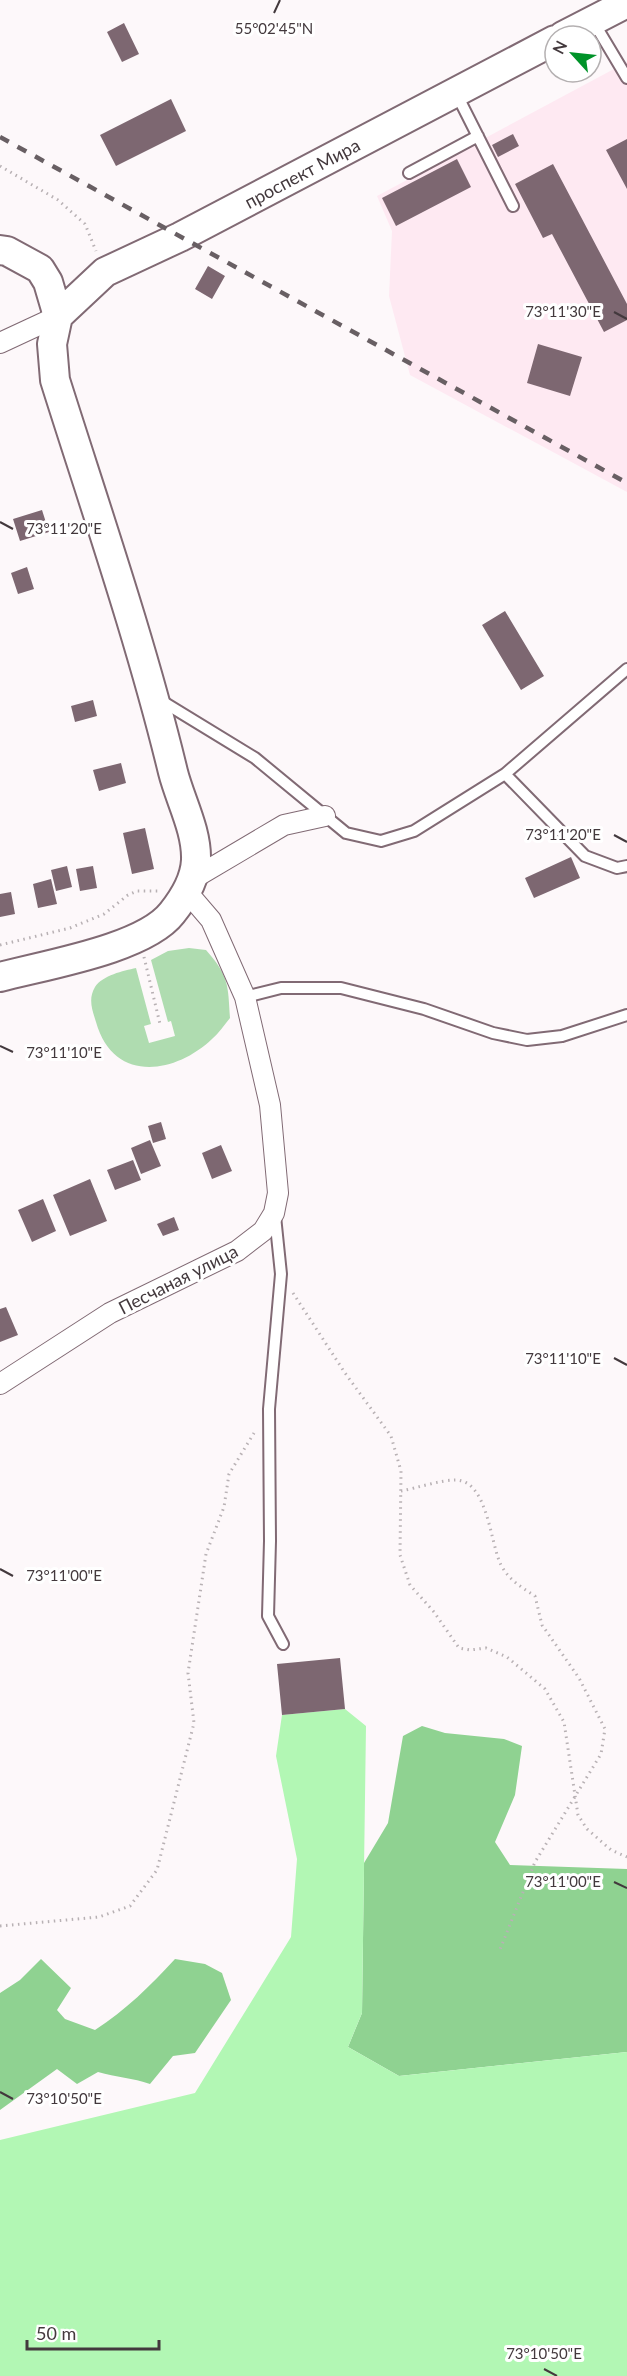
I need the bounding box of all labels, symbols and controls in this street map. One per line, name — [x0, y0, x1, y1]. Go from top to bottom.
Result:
text: 55°02'45"N — [235, 19, 313, 37]
north arrow — [543, 24, 603, 84]
text: N — [548, 37, 570, 57]
street label: проспект Мира — [240, 133, 364, 213]
text: 73°11'30"E — [525, 302, 601, 320]
text: 73°11'20"E — [26, 519, 102, 537]
text: 73°11'20"E — [525, 825, 601, 843]
text: 73°11'10"E — [26, 1043, 102, 1061]
street label: Песчаная улица — [115, 1239, 241, 1319]
text: 73°11'10"E — [525, 1349, 601, 1367]
text: 73°11'00"E — [26, 1566, 102, 1584]
text: 73°11'00"E — [525, 1872, 601, 1890]
text: 73°10'50"E — [26, 2089, 102, 2107]
scale bar — [27, 2313, 159, 2351]
text: 50 m — [36, 2322, 76, 2344]
text: 73°10'50"E — [506, 2344, 582, 2362]

